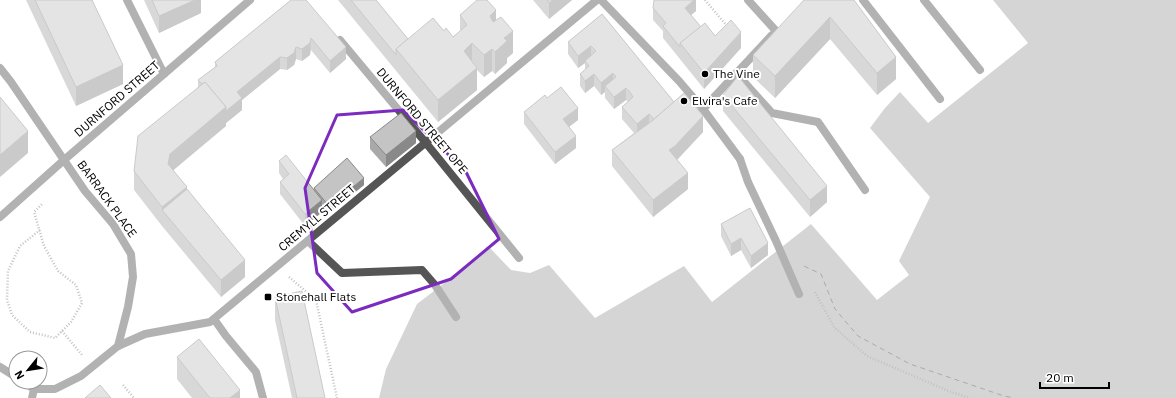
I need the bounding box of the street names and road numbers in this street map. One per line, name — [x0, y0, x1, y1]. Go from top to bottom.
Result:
street label: DURNFORD STREET — [71, 57, 162, 140]
street label: DURNFORD STREET OPE — [374, 65, 471, 177]
street label: BARRACK PLACE — [74, 157, 140, 240]
street label: CREMYLL STREET — [275, 181, 358, 254]

